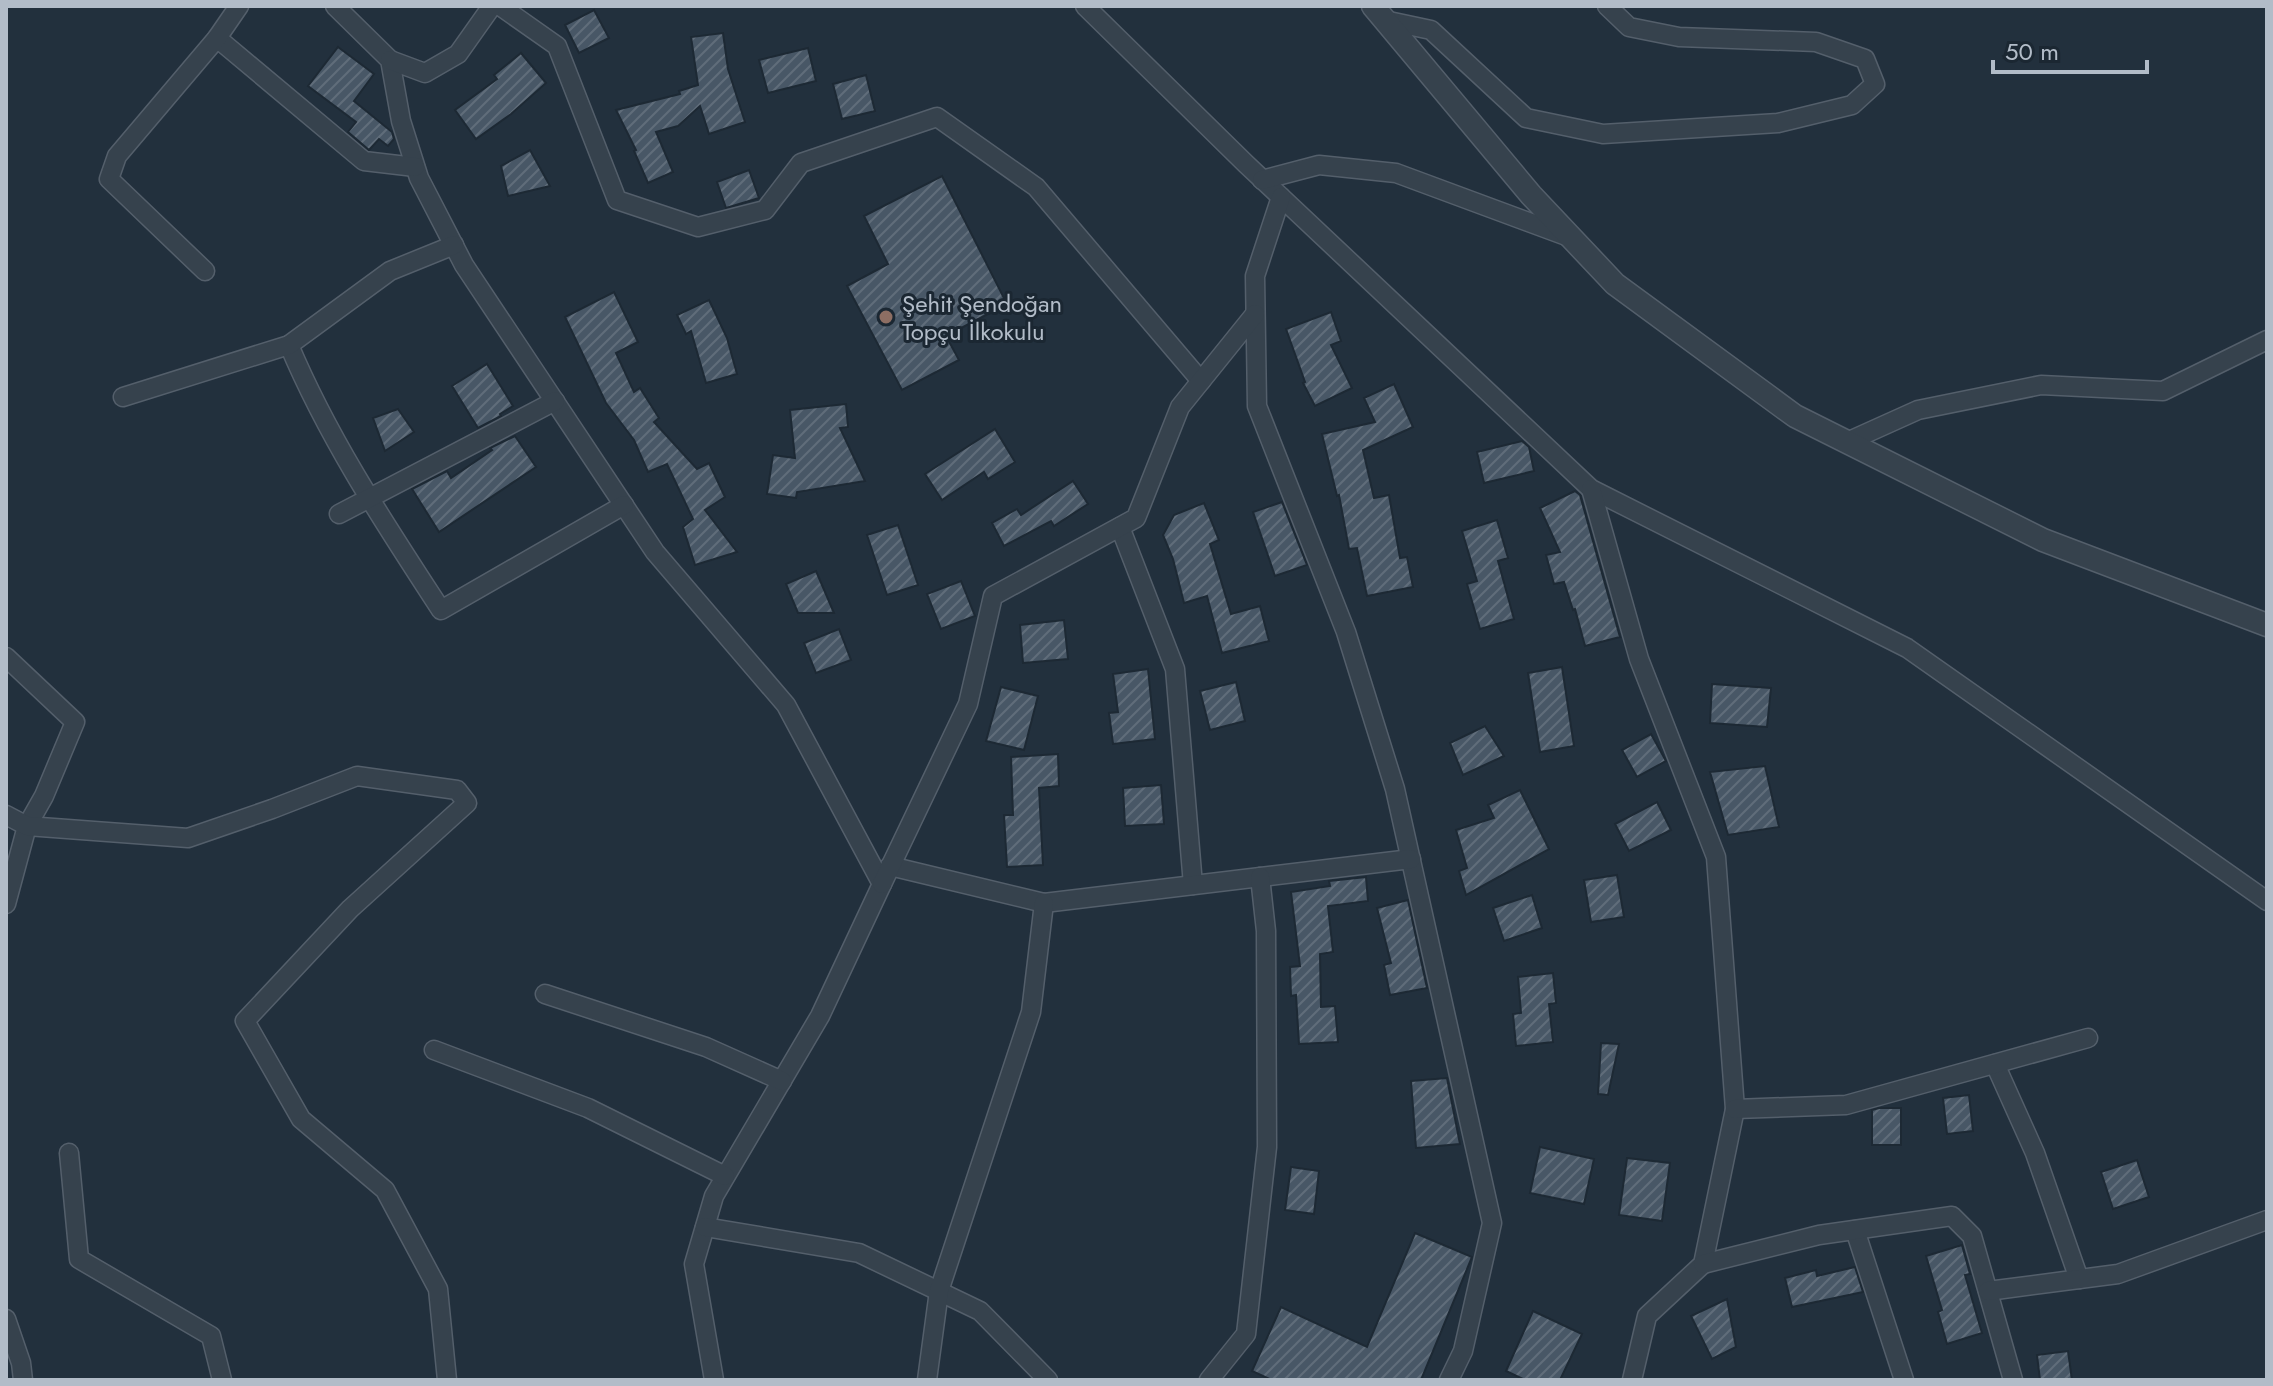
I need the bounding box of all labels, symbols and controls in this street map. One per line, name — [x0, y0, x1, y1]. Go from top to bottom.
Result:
scale bar — [1993, 24, 2147, 74]
text: 50 m — [2005, 34, 2059, 69]
place label: Şehit Şendoğan Topçu İlkokulu — [902, 286, 1062, 349]
marker: Şehit Şendoğan Topçu İlkokulu — [877, 308, 895, 326]

